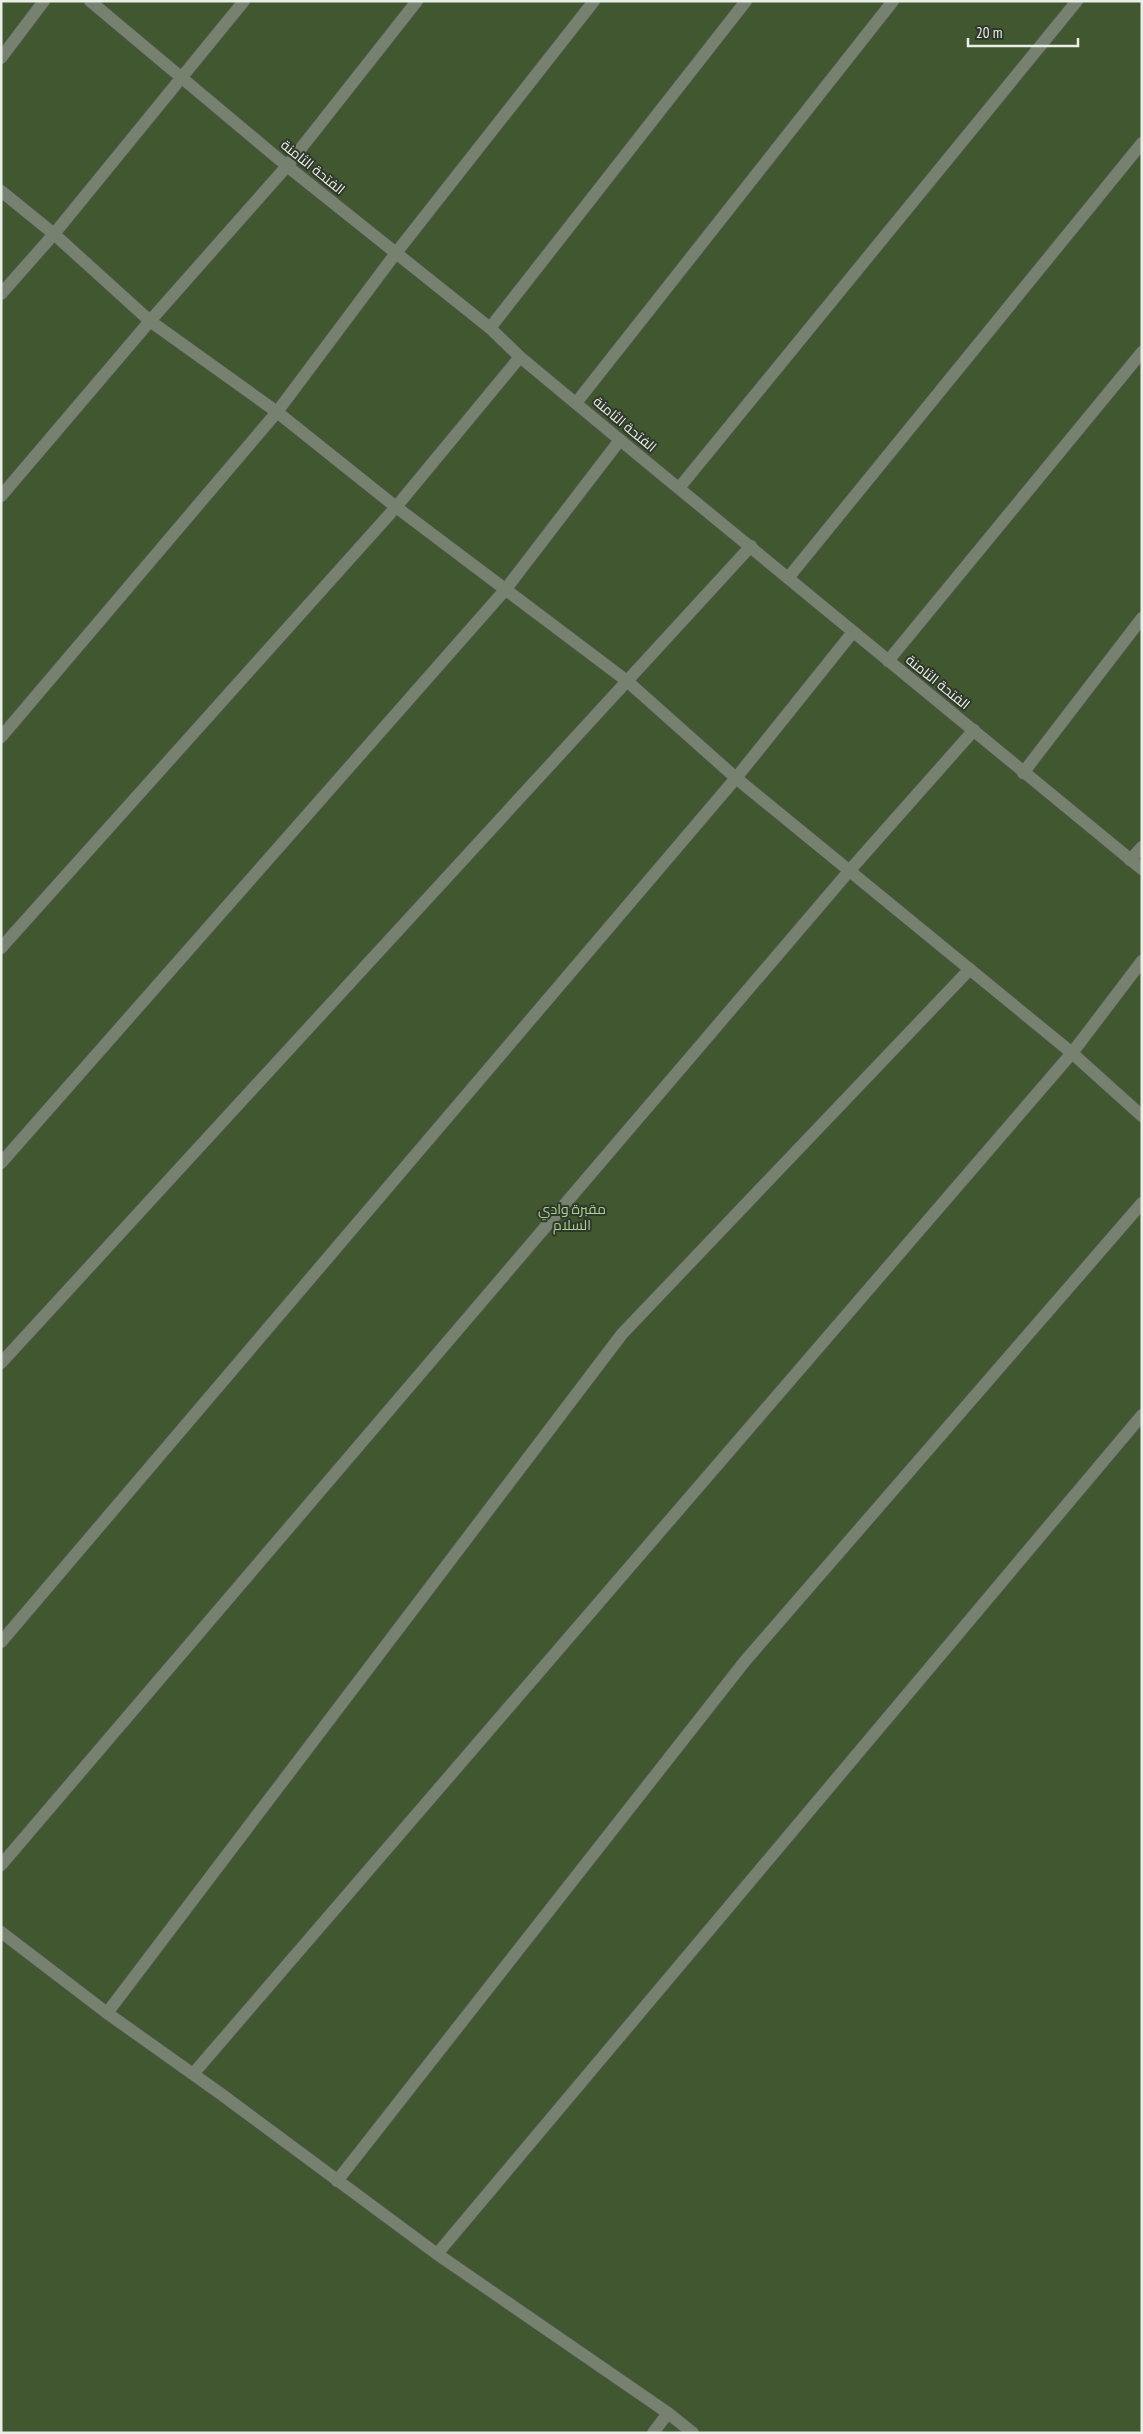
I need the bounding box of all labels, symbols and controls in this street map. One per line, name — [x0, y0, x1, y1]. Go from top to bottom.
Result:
scale bar — [968, 15, 1078, 47]
text: 20 m — [976, 23, 1002, 42]
street label: الفتحة الثامنة — [277, 136, 349, 198]
street label: الفتحة الثامنة — [590, 392, 660, 456]
street label: الفتحة الثامنة — [902, 651, 974, 713]
park label: مقبرة وادي السلام — [538, 1200, 606, 1235]

